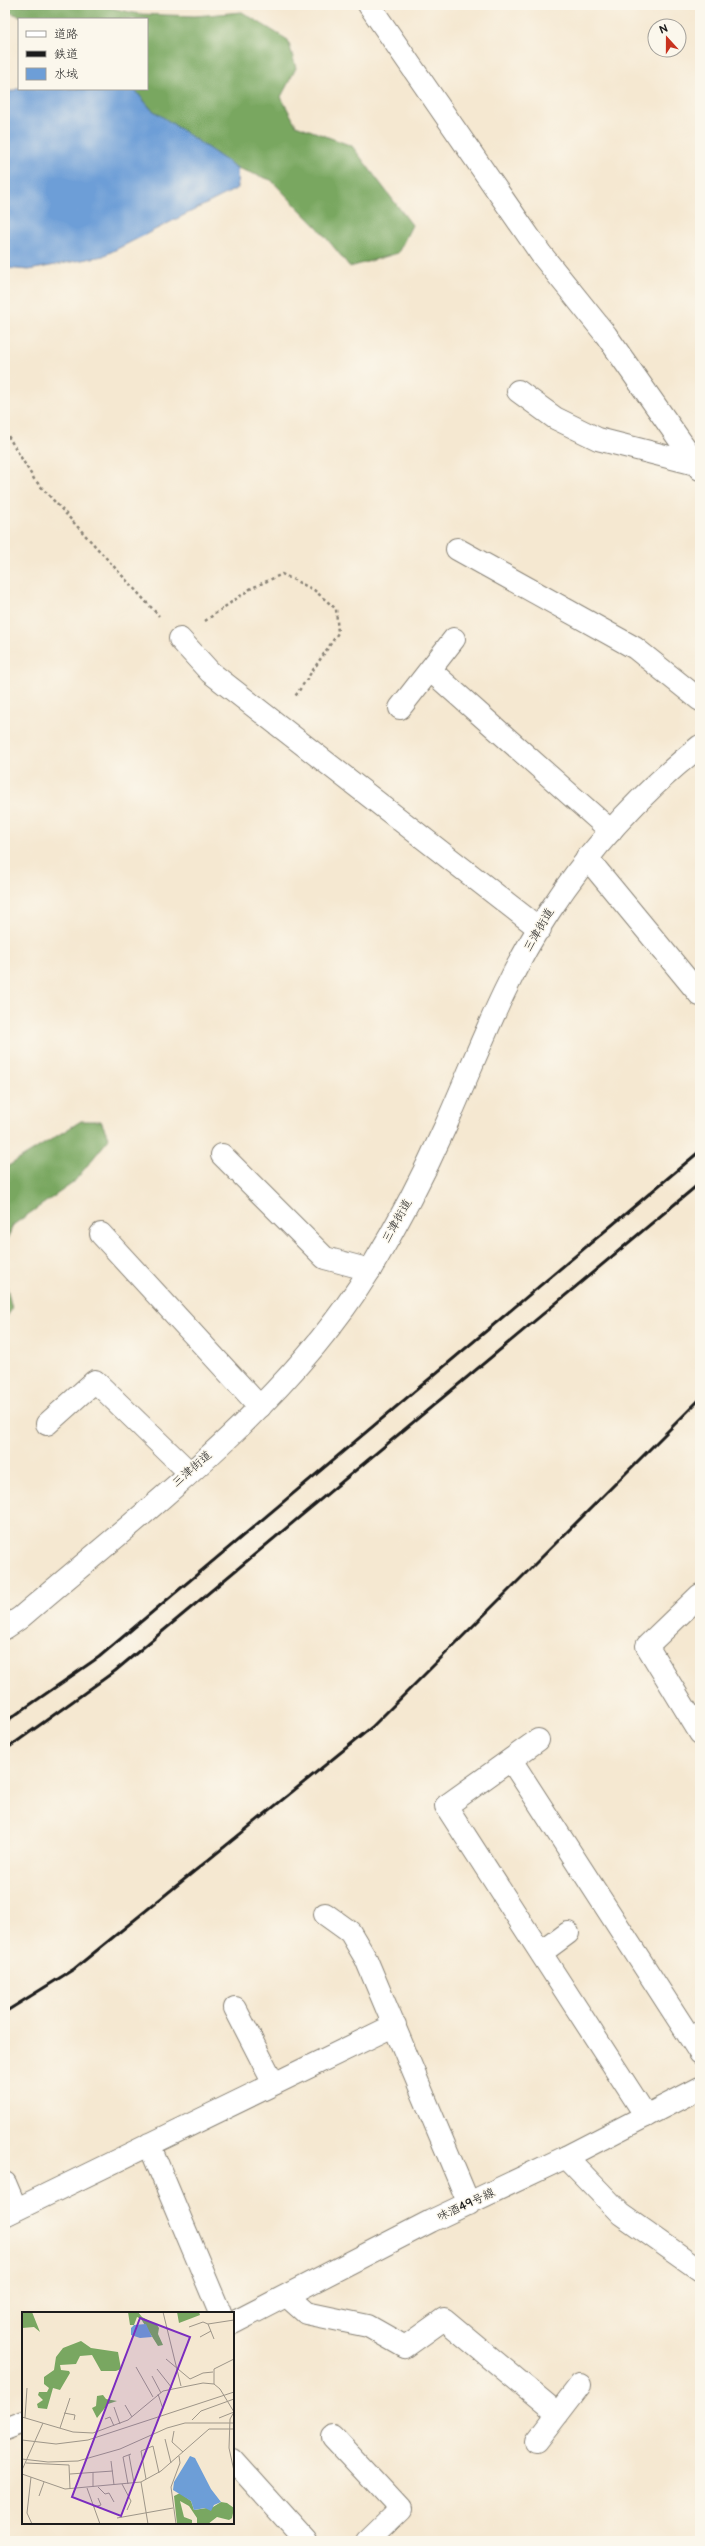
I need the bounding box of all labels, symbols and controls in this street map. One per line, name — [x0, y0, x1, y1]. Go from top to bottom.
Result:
legend — [18, 18, 148, 90]
north arrow — [647, 18, 687, 58]
text: N — [657, 22, 670, 37]
text: 道路 — [54, 27, 78, 42]
text: 鉄道 — [54, 47, 78, 62]
text: 水域 — [54, 67, 78, 82]
street label: 三津街道 — [521, 905, 557, 955]
street label: 三津街道 — [379, 1196, 415, 1246]
street label: 三津街道 — [169, 1448, 215, 1490]
street label: 味酒49号線 — [435, 2185, 497, 2225]
inset map — [22, 2312, 234, 2524]

